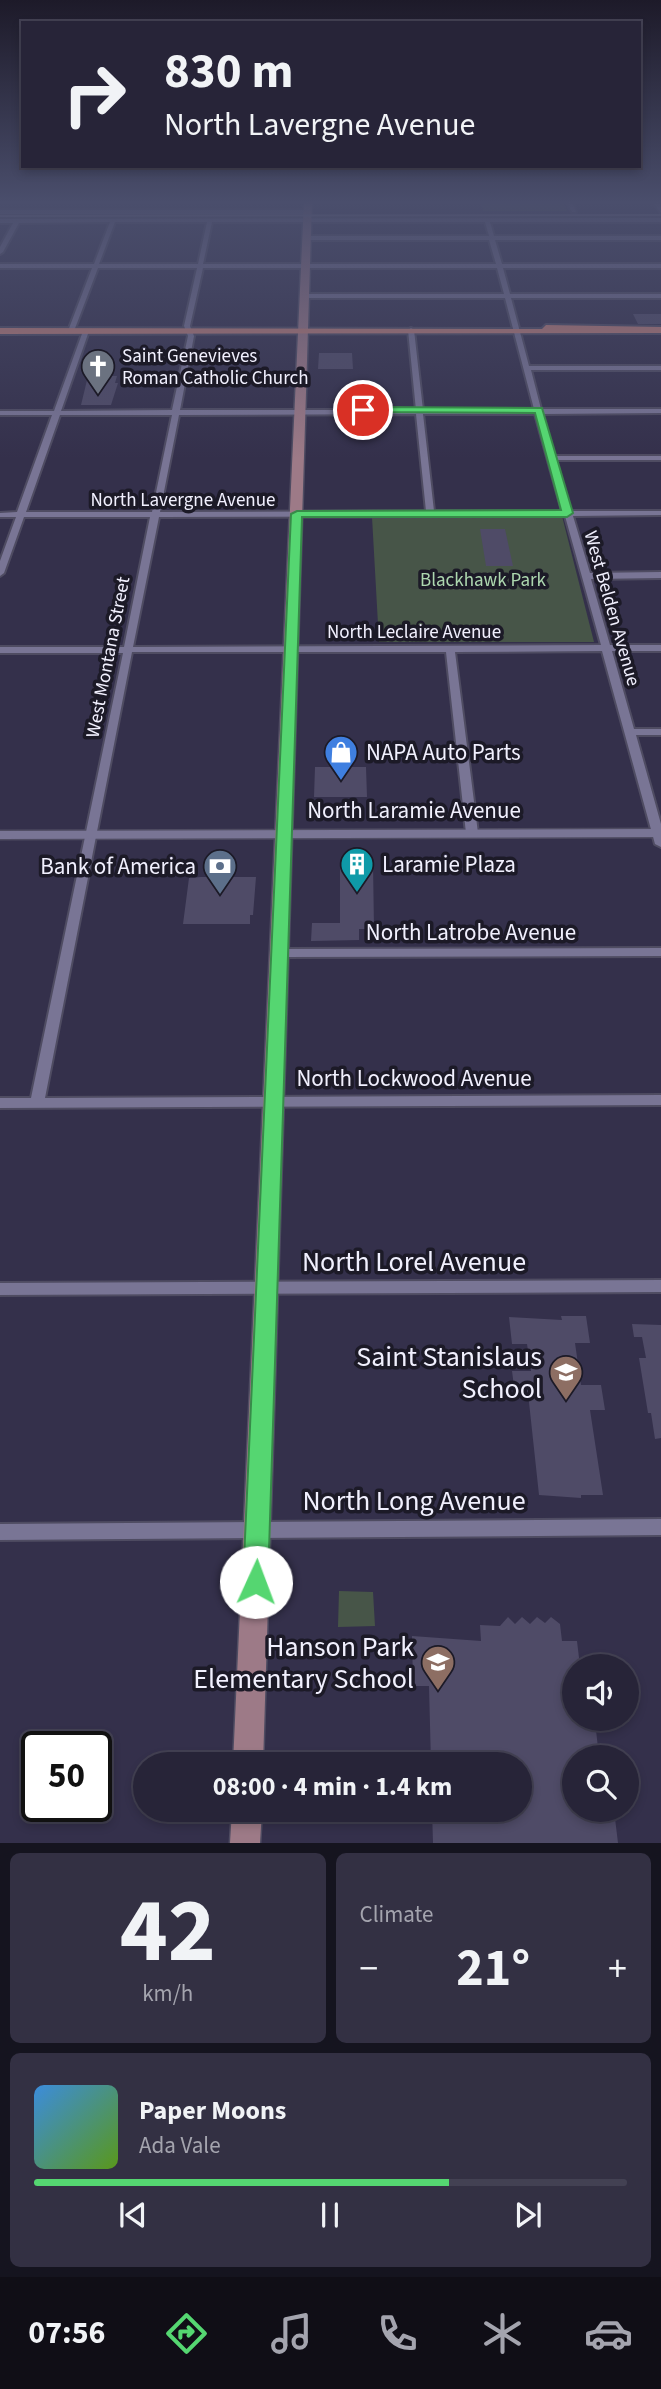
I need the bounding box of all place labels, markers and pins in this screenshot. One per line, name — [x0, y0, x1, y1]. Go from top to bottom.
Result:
place label: Saint Genevieves Roman Catholic Church — [122, 343, 309, 392]
church icon: Saint Genevieves Roman Catholic Church — [79, 347, 117, 396]
pin — [333, 380, 393, 440]
shop icon: NAPA Auto Parts — [322, 733, 360, 782]
place label: NAPA Auto Parts — [366, 736, 521, 769]
building icon: Laramie Plaza — [338, 845, 376, 894]
bank icon: Bank of America — [201, 847, 239, 896]
place label: Laramie Plaza — [382, 848, 516, 881]
place label: Bank of America — [40, 850, 196, 883]
place label: Saint Stanislaus School — [356, 1337, 542, 1409]
school or university icon: Saint Stanislaus School — [547, 1353, 585, 1402]
place label: Hanson Park Elementary School — [193, 1627, 414, 1699]
school or university icon: Hanson Park Elementary School — [419, 1643, 457, 1692]

